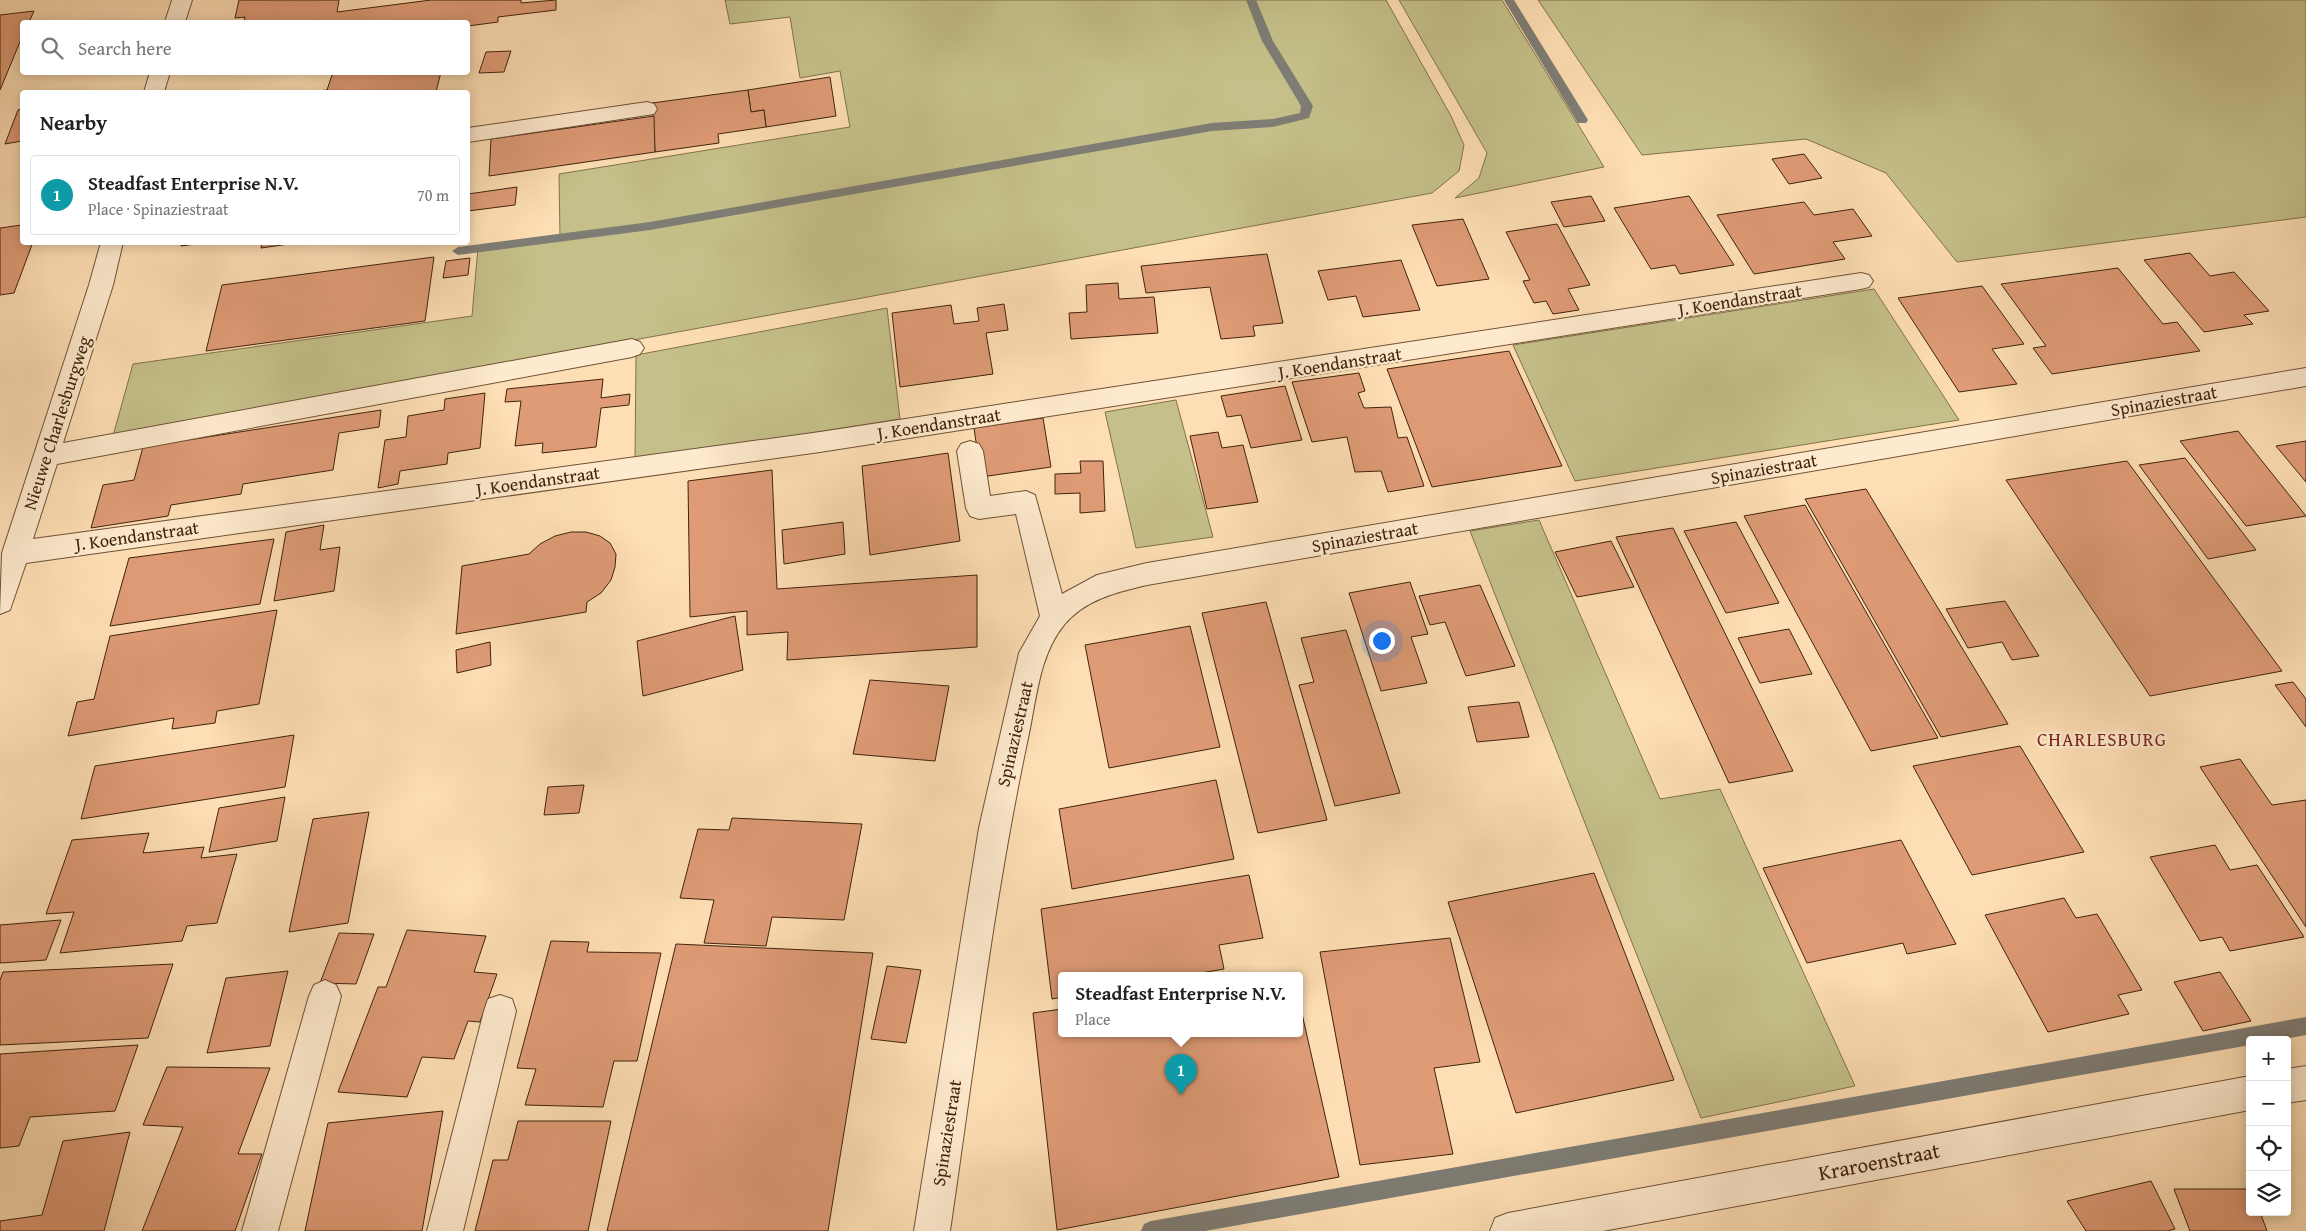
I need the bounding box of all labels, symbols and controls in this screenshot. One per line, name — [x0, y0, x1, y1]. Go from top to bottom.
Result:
search box — [20, 20, 470, 75]
icon: search — [38, 34, 66, 62]
text: Search here — [78, 34, 172, 62]
text: Nearby — [40, 107, 107, 138]
text: Steadfast Enterprise N.V. — [88, 169, 299, 197]
text: 1 — [53, 183, 61, 207]
text: 70 m — [417, 183, 449, 207]
text: Place · Spinaziestraat — [88, 197, 229, 221]
street label: J. Koendanstraat — [1674, 276, 1804, 323]
street label: Nieuwe Charlesburgweg — [16, 332, 97, 513]
street label: J. Koendanstraat — [1274, 339, 1404, 386]
street label: Spinaziestraat — [2109, 378, 2220, 423]
street label: J. Koendanstraat — [873, 400, 1003, 447]
street label: Spinaziestraat — [1709, 446, 1820, 491]
street label: J. Koendanstraat — [472, 458, 602, 503]
street label: J. Koendanstraat — [71, 513, 201, 558]
street label: Spinaziestraat — [1310, 514, 1421, 559]
your location — [1369, 628, 1395, 654]
street label: Spinaziestraat — [989, 678, 1040, 789]
district label: CHARLESBURG — [2037, 725, 2167, 753]
popup — [1058, 972, 1303, 1037]
text: Steadfast Enterprise N.V. — [1075, 979, 1286, 1007]
text: Place — [1075, 1007, 1110, 1031]
map controls — [2246, 1036, 2291, 1216]
button: + — [2246, 1036, 2291, 1081]
pin: 1 — [1165, 1054, 1197, 1095]
street label: Spinaziestraat — [925, 1077, 968, 1188]
button: − — [2246, 1081, 2291, 1126]
button: locate — [2246, 1126, 2291, 1171]
street label: Kraroenstraat — [1816, 1134, 1943, 1188]
button: layers — [2246, 1171, 2291, 1216]

